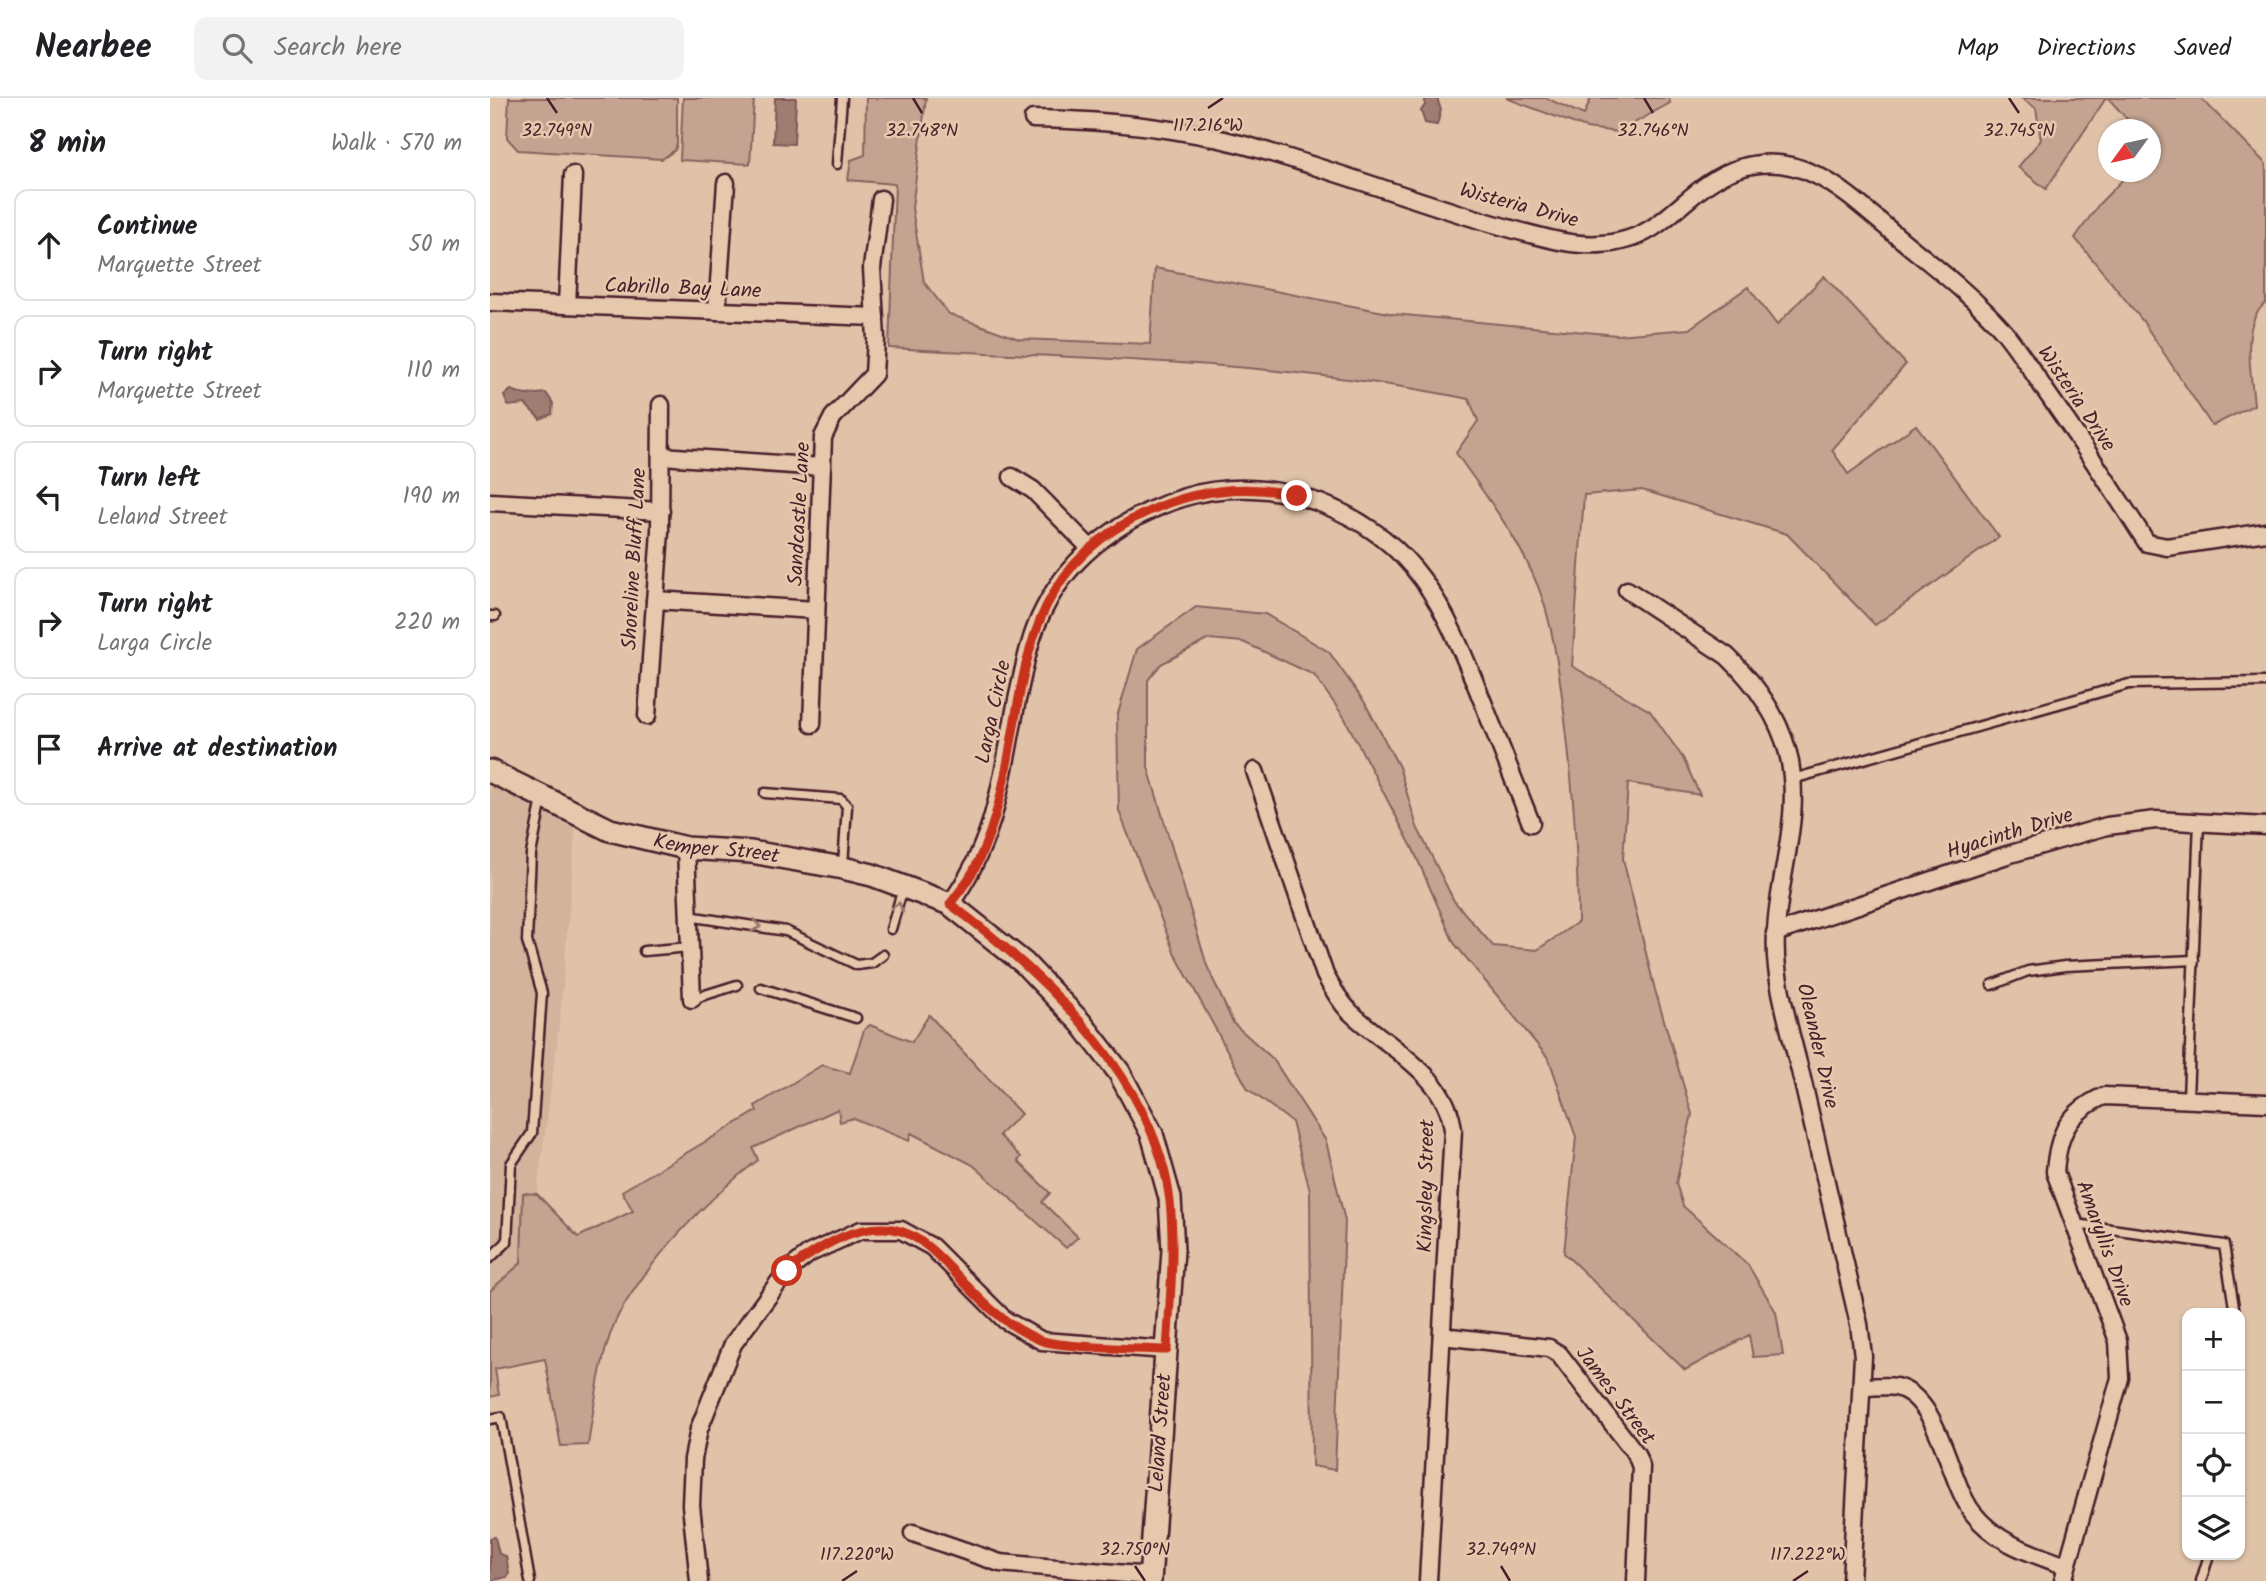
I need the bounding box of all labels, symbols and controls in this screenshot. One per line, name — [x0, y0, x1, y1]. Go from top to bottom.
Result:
search box — [194, 17, 684, 80]
text: Nearbee — [35, 22, 152, 75]
text: Search here — [274, 27, 402, 69]
icon: search — [218, 29, 256, 67]
text: Map — [1957, 29, 1999, 68]
text: Directions — [2037, 29, 2136, 68]
text: Saved — [2174, 29, 2231, 68]
text: 117.216°W — [1173, 112, 1243, 141]
text: 32.749°N — [522, 117, 592, 146]
text: 32.748°N — [886, 117, 958, 146]
text: 32.746°N — [1617, 117, 1689, 146]
text: 32.745°N — [1983, 117, 2055, 146]
north arrow — [2098, 119, 2161, 182]
text: 8 min — [28, 120, 106, 168]
text: Walk · 570 m — [331, 126, 462, 162]
street label: Wisteria Drive — [1456, 174, 1583, 238]
text: Continue — [97, 206, 198, 248]
icon: ahead — [30, 226, 68, 264]
text: 50 m — [409, 227, 460, 263]
text: Marquette Street — [97, 248, 262, 284]
street label: Cabrillo Bay Lane — [604, 270, 763, 308]
text: Turn right — [97, 332, 213, 374]
street label: Wisteria Drive — [2028, 339, 2124, 459]
icon: right — [30, 352, 68, 390]
text: 110 m — [407, 353, 460, 389]
text: Marquette Street — [97, 374, 262, 410]
street label: Sandcastle Lane — [780, 441, 820, 587]
text: Turn left — [97, 458, 200, 500]
street label: Shoreline Bluff Lane — [614, 467, 656, 651]
icon: left — [30, 478, 68, 516]
text: 190 m — [403, 479, 460, 515]
route end — [1281, 480, 1312, 511]
text: Leland Street — [97, 500, 228, 536]
text: Turn right — [97, 584, 213, 626]
icon: right — [30, 604, 68, 642]
text: 220 m — [394, 605, 460, 641]
text: Larga Circle — [97, 626, 212, 662]
street label: Larga Circle — [967, 657, 1021, 767]
text: Arrive at destination — [97, 728, 337, 770]
icon: arrive — [30, 730, 68, 768]
street label: Hyacinth Drive — [1943, 799, 2078, 869]
street label: Kemper Street — [650, 824, 783, 873]
one-way arrow — [889, 901, 904, 913]
one-way arrow — [750, 919, 762, 934]
street label: Oleander Drive — [1787, 980, 1848, 1112]
street label: Kingsley Street — [1409, 1118, 1445, 1253]
street label: Amaryllis Drive — [2066, 1176, 2142, 1312]
route start — [771, 1255, 802, 1286]
map controls — [2182, 1308, 2245, 1560]
button: + — [2182, 1308, 2245, 1371]
street label: James Street — [1567, 1340, 1664, 1453]
street label: Leland Street — [1140, 1371, 1182, 1494]
button: − — [2182, 1371, 2245, 1434]
button: locate — [2182, 1434, 2245, 1497]
button: layers — [2182, 1497, 2245, 1560]
text: 32.750°N — [1100, 1536, 1170, 1565]
text: 32.749°N — [1466, 1536, 1536, 1565]
text: 117.220°W — [820, 1541, 894, 1570]
text: 117.222°W — [1770, 1541, 1846, 1570]

